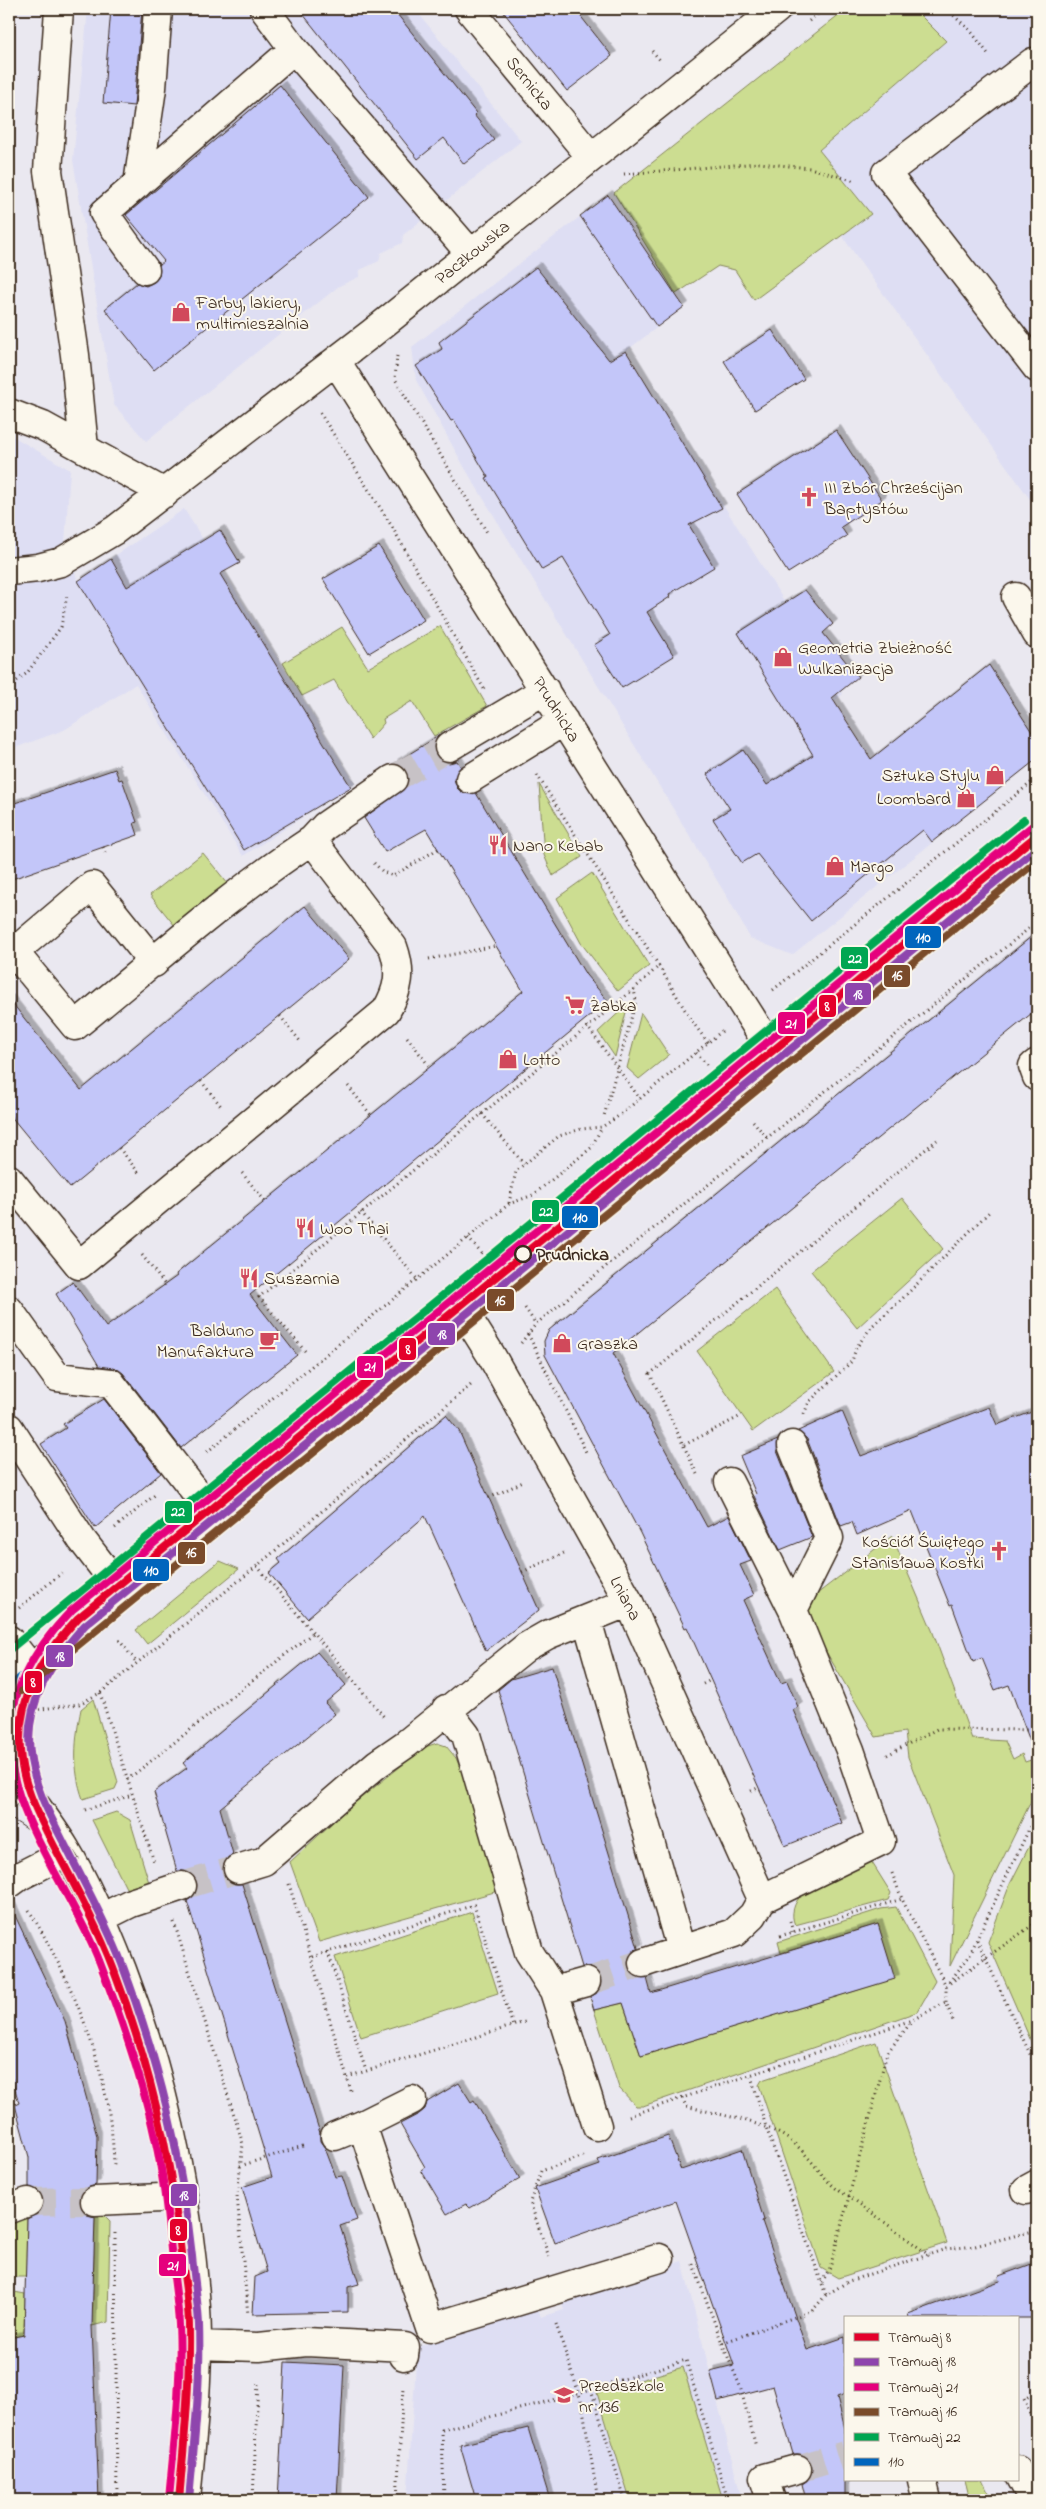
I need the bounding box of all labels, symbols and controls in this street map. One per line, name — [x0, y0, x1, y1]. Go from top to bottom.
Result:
street label: Sernicka — [499, 52, 558, 117]
street label: Paczkowska — [430, 215, 517, 292]
place label: Farby, lakiery, multimieszalnia — [195, 291, 309, 338]
shop icon: Farby, lakiery, multimieszalnia — [170, 301, 192, 323]
place label: III Zbór Chrześcijan Baptystów — [823, 476, 963, 523]
church icon: III Zbór Chrześcijan Baptystów — [798, 486, 820, 508]
place label: Geometria Zbieżność Wulkanizacja — [798, 636, 952, 683]
shop icon: Geometria Zbieżność Wulkanizacja — [772, 646, 794, 668]
street label: Prudnicka — [525, 672, 586, 748]
place label: Sztuka Stylu — [882, 764, 980, 790]
shop icon: Sztuka Stylu — [984, 764, 1006, 786]
place label: Loombard — [877, 787, 951, 813]
shop icon: Loombard — [955, 787, 977, 809]
restaurant icon: Nano Kebab — [487, 834, 509, 856]
place label: Nano Kebab — [513, 834, 604, 860]
shop icon: Margo — [824, 855, 846, 877]
place label: Margo — [850, 855, 894, 882]
line badge: 110 — [904, 925, 942, 949]
text: 110 — [916, 928, 930, 949]
line badge: 22 — [840, 946, 869, 970]
text: 22 — [847, 949, 862, 970]
line badge: 16 — [883, 964, 911, 988]
text: 16 — [892, 966, 903, 987]
line badge: 18 — [844, 982, 872, 1006]
text: 18 — [853, 985, 864, 1006]
supermarket icon: Żabka — [564, 994, 586, 1016]
place label: Żabka — [590, 994, 637, 1020]
line badge: 8 — [818, 994, 837, 1018]
text: 8 — [823, 997, 830, 1018]
line badge: 21 — [777, 1011, 806, 1035]
text: 21 — [784, 1014, 797, 1035]
shop icon: Lotto — [497, 1048, 519, 1070]
place label: Lotto — [523, 1048, 560, 1074]
line badge: 22 — [531, 1199, 560, 1223]
text: 22 — [538, 1202, 553, 1223]
line badge: 110 — [561, 1205, 599, 1229]
text: 110 — [573, 1208, 587, 1229]
restaurant icon: Woo Thai — [294, 1217, 316, 1239]
place label: Woo Thai — [320, 1217, 389, 1243]
place label: Prudnicka — [536, 1243, 609, 1269]
marker: Prudnicka — [514, 1245, 532, 1263]
restaurant icon: Suszarnia — [238, 1267, 260, 1289]
place label: Suszarnia — [264, 1267, 340, 1293]
line badge: 16 — [486, 1288, 515, 1312]
text: 16 — [495, 1291, 506, 1312]
place label: Balduno Manufaktura — [157, 1319, 254, 1366]
line badge: 18 — [427, 1322, 456, 1346]
text: 18 — [437, 1325, 448, 1346]
cafe icon: Balduno Manufaktura — [258, 1329, 280, 1351]
shop icon: Graszka — [551, 1332, 573, 1354]
place label: Graszka — [577, 1332, 638, 1358]
line badge: 8 — [398, 1337, 417, 1361]
text: 8 — [404, 1340, 411, 1361]
line badge: 21 — [356, 1355, 384, 1379]
text: 21 — [363, 1357, 376, 1378]
line badge: 22 — [164, 1500, 193, 1524]
text: 22 — [170, 1502, 185, 1523]
place label: Kościół Świętego Stanisława Kostki — [851, 1530, 984, 1577]
church icon: Kościół Świętego Stanisława Kostki — [988, 1540, 1010, 1562]
line badge: 16 — [177, 1541, 206, 1565]
text: 16 — [186, 1543, 197, 1564]
line badge: 110 — [132, 1558, 170, 1582]
text: 110 — [144, 1561, 158, 1582]
street label: Lniana — [602, 1572, 647, 1626]
line badge: 18 — [45, 1644, 74, 1668]
text: 18 — [55, 1647, 66, 1668]
line badge: 8 — [24, 1670, 43, 1694]
text: 8 — [29, 1673, 36, 1694]
line badge: 18 — [170, 2183, 198, 2207]
text: 18 — [179, 2186, 190, 2207]
line badge: 8 — [169, 2218, 188, 2242]
text: 8 — [174, 2221, 181, 2242]
line badge: 21 — [158, 2253, 187, 2277]
text: 21 — [166, 2256, 179, 2277]
legend — [844, 2316, 1018, 2482]
text: Tramwaj 8 — [888, 2327, 952, 2349]
text: Tramwaj 18 — [888, 2351, 956, 2373]
place label: Przedszkole nr 136 — [579, 2374, 665, 2421]
text: Tramwaj 21 — [888, 2377, 958, 2399]
school or university icon: Przedszkole nr 136 — [553, 2384, 575, 2406]
text: Tramwaj 16 — [888, 2401, 957, 2423]
text: Tramwaj 22 — [888, 2427, 961, 2449]
text: 110 — [888, 2451, 905, 2473]

